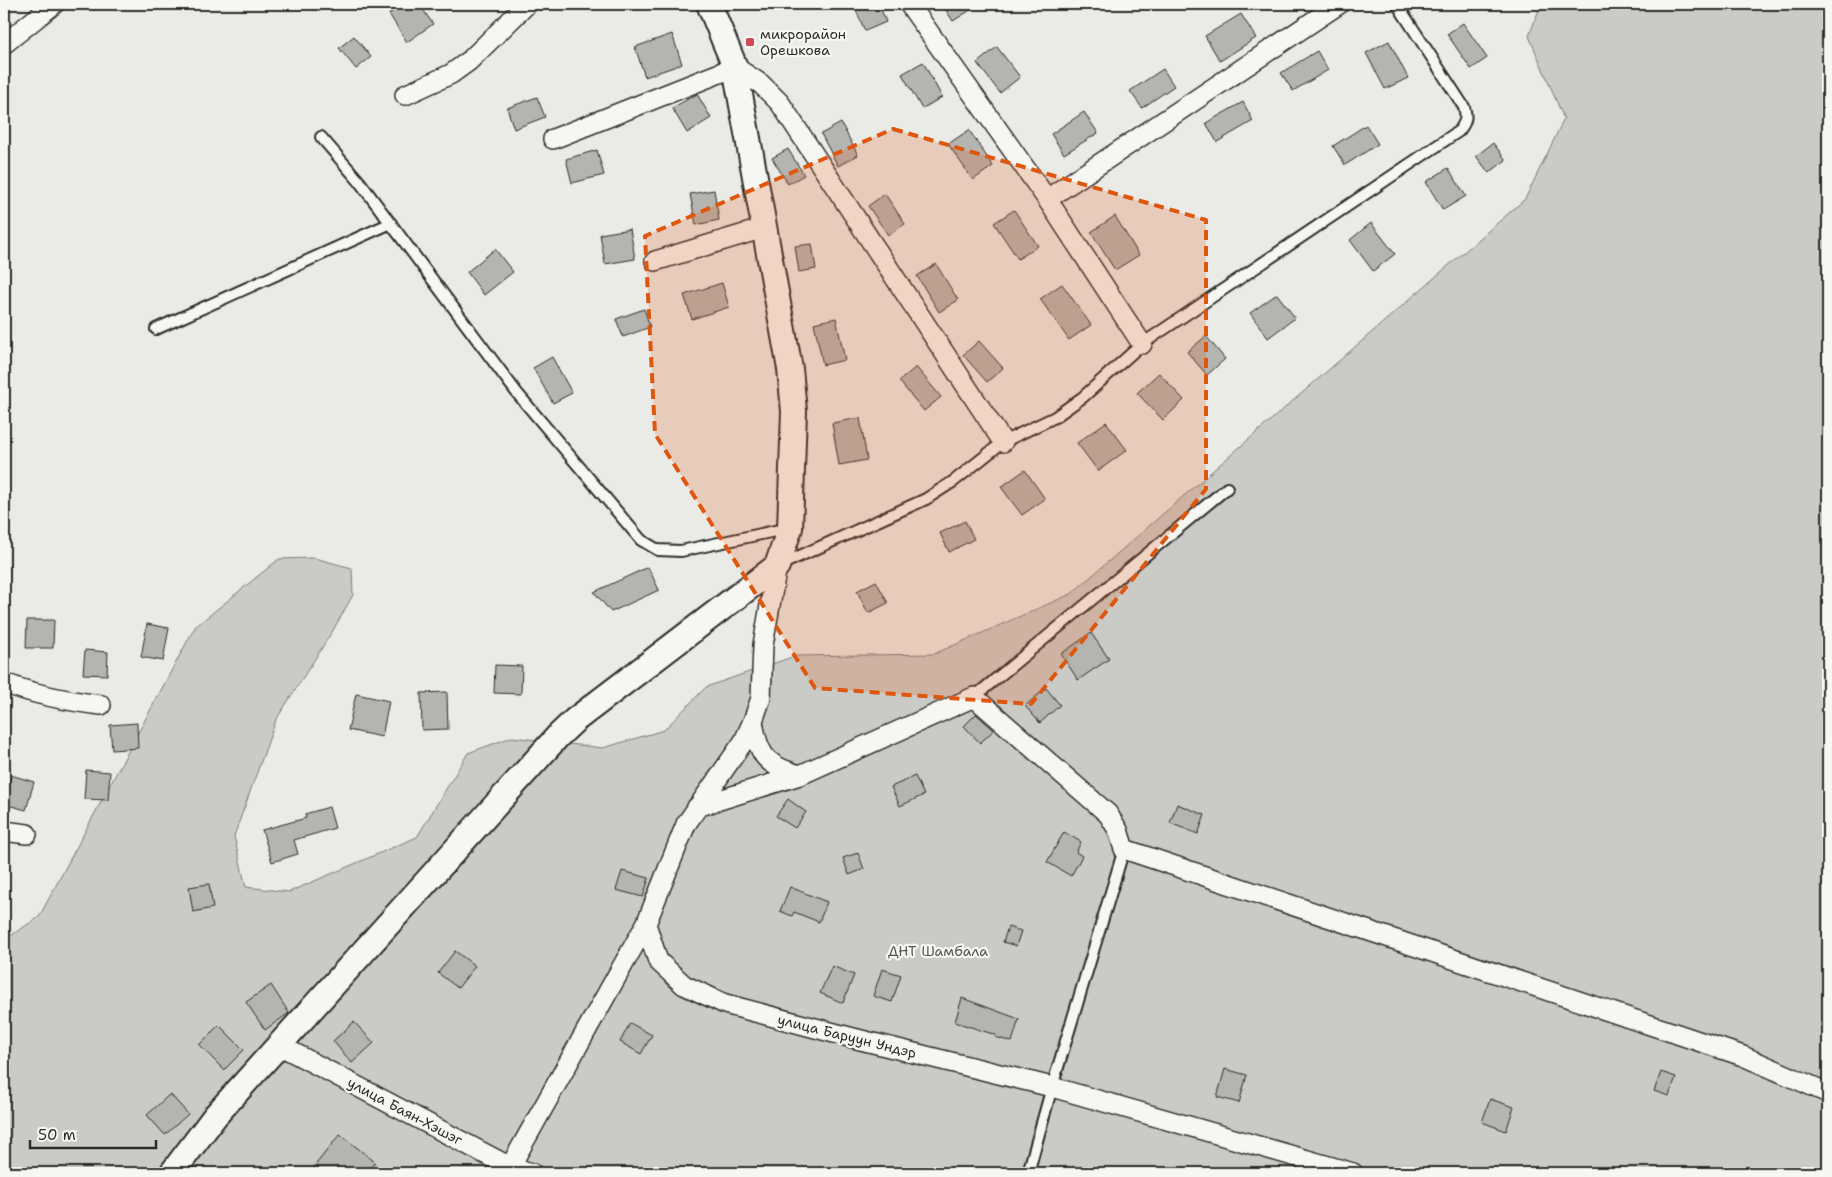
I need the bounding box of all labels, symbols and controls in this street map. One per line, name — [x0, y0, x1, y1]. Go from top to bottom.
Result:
place label: микрорайон Орешкова — [760, 25, 846, 59]
marker: микрорайон Орешкова — [744, 36, 756, 48]
park label: ДНТ Шамбала — [888, 942, 988, 960]
street label: улица Баруун Ундэр — [776, 1010, 918, 1062]
street label: улица Баян-Хэшэг — [344, 1073, 466, 1149]
scale bar — [30, 1117, 156, 1149]
text: 50 m — [38, 1125, 76, 1145]

